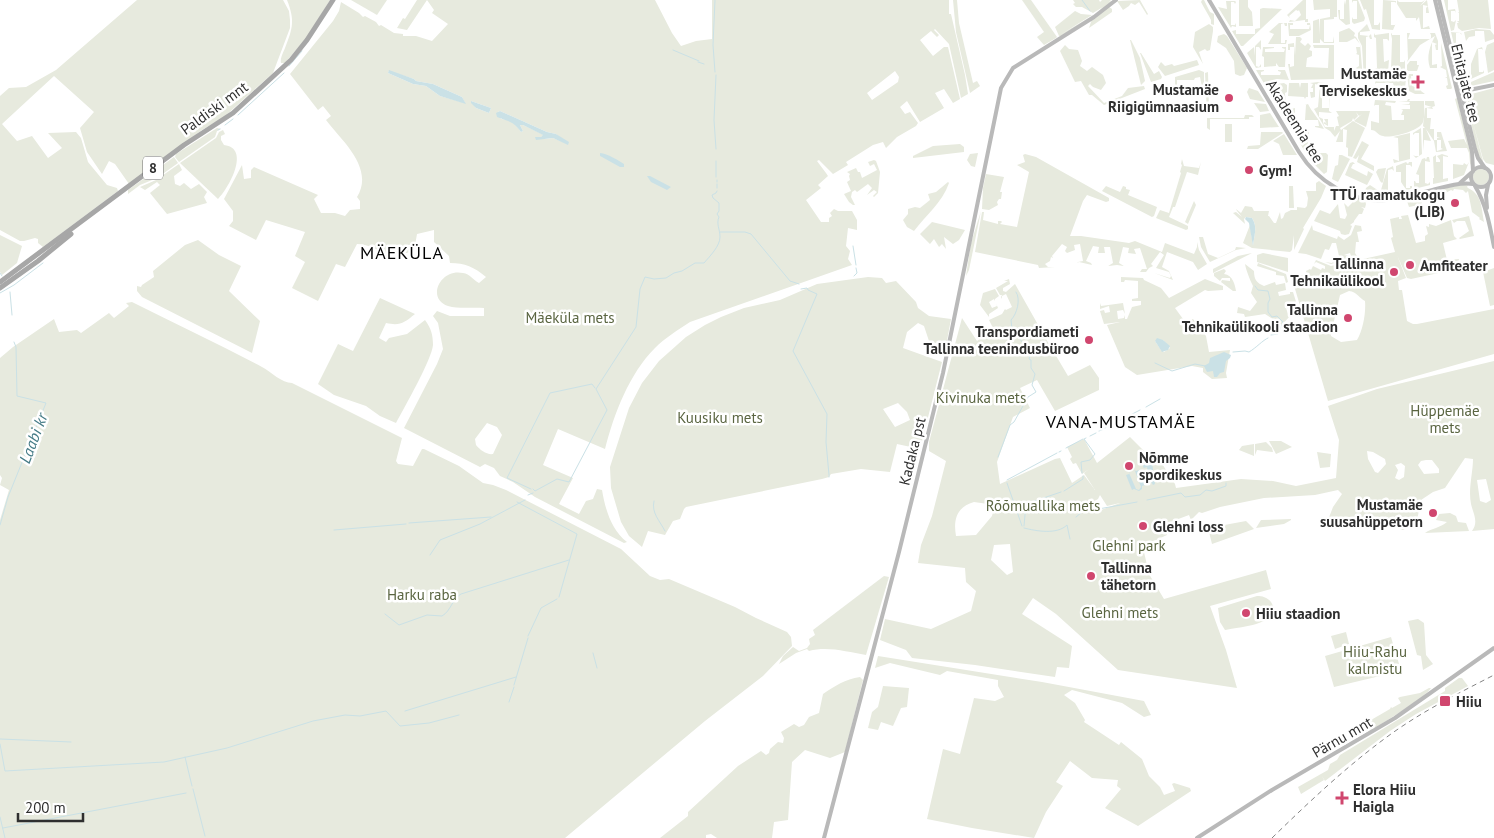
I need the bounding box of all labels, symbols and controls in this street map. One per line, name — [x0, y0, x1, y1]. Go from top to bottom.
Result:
street label: Ehitajate tee — [1447, 42, 1485, 124]
place label: Mustamäe Tervisekeskus — [1319, 64, 1407, 100]
marker: Mustamäe Tervisekeskus — [1411, 75, 1425, 89]
street label: Akadeemia tee — [1262, 76, 1328, 166]
street label: Paldiski mnt — [177, 77, 251, 139]
place label: Mustamäe Riigigümnaasium — [1108, 80, 1219, 116]
marker: Mustamäe Riigigümnaasium — [1223, 92, 1235, 104]
road number: 8 — [143, 156, 163, 180]
place label: Gym! — [1259, 161, 1292, 180]
marker: Gym! — [1243, 164, 1255, 176]
place label: TTÜ raamatukogu (LIB) — [1330, 185, 1445, 221]
marker: TTÜ raamatukogu (LIB) — [1449, 197, 1461, 209]
district label: MÄEKÜLA — [360, 241, 444, 264]
place label: Tallinna Tehnikaülikool — [1290, 254, 1385, 290]
place label: Amfiteater — [1420, 256, 1488, 275]
marker: Amfiteater — [1404, 259, 1416, 271]
marker: Tallinna Tehnikaülikool — [1388, 266, 1400, 278]
place label: Tallinna Tehnikaülikooli staadion — [1182, 300, 1338, 336]
park label: Mäeküla mets — [525, 308, 615, 327]
marker: Tallinna Tehnikaülikooli staadion — [1342, 312, 1354, 324]
place label: Transpordiameti Tallinna teenindusbüroo — [923, 322, 1079, 358]
marker: Transpordiameti Tallinna teenindusbüroo — [1083, 334, 1095, 346]
park label: Kivinuka mets — [936, 388, 1026, 407]
park label: Hüppemäe mets — [1410, 401, 1480, 437]
water label: Laabi kr — [14, 408, 52, 466]
park label: Kuusiku mets — [677, 408, 763, 427]
district label: VANA-MUSTAMÄE — [1045, 410, 1196, 433]
street label: Kadaka pst — [894, 415, 930, 487]
place label: Nõmme spordikeskus — [1139, 448, 1222, 484]
marker: Nõmme spordikeskus — [1123, 460, 1135, 472]
place label: Mustamäe suusahüppetorn — [1320, 495, 1423, 531]
park label: Rõõmuallika mets — [986, 496, 1100, 515]
marker: Mustamäe suusahüppetorn — [1427, 507, 1439, 519]
place label: Glehni loss — [1153, 517, 1223, 536]
marker: Glehni loss — [1137, 520, 1149, 532]
park label: Glehni park — [1092, 536, 1167, 555]
place label: Tallinna tähetorn — [1101, 558, 1156, 594]
marker: Tallinna tähetorn — [1085, 570, 1097, 582]
park label: Harku raba — [387, 585, 457, 604]
park label: Glehni mets — [1082, 603, 1158, 622]
place label: Hiiu staadion — [1256, 604, 1341, 623]
marker: Hiiu staadion — [1240, 607, 1252, 619]
park label: Hiiu-Rahu kalmistu — [1343, 642, 1407, 678]
place label: Hiiu — [1456, 692, 1482, 711]
marker: Hiiu — [1438, 694, 1452, 708]
street label: Pärnu mnt — [1309, 712, 1375, 762]
place label: Elora Hiiu Haigla — [1353, 780, 1416, 816]
scale bar — [18, 790, 82, 822]
marker: Elora Hiiu Haigla — [1335, 791, 1349, 805]
text: 200 m — [25, 798, 66, 817]

